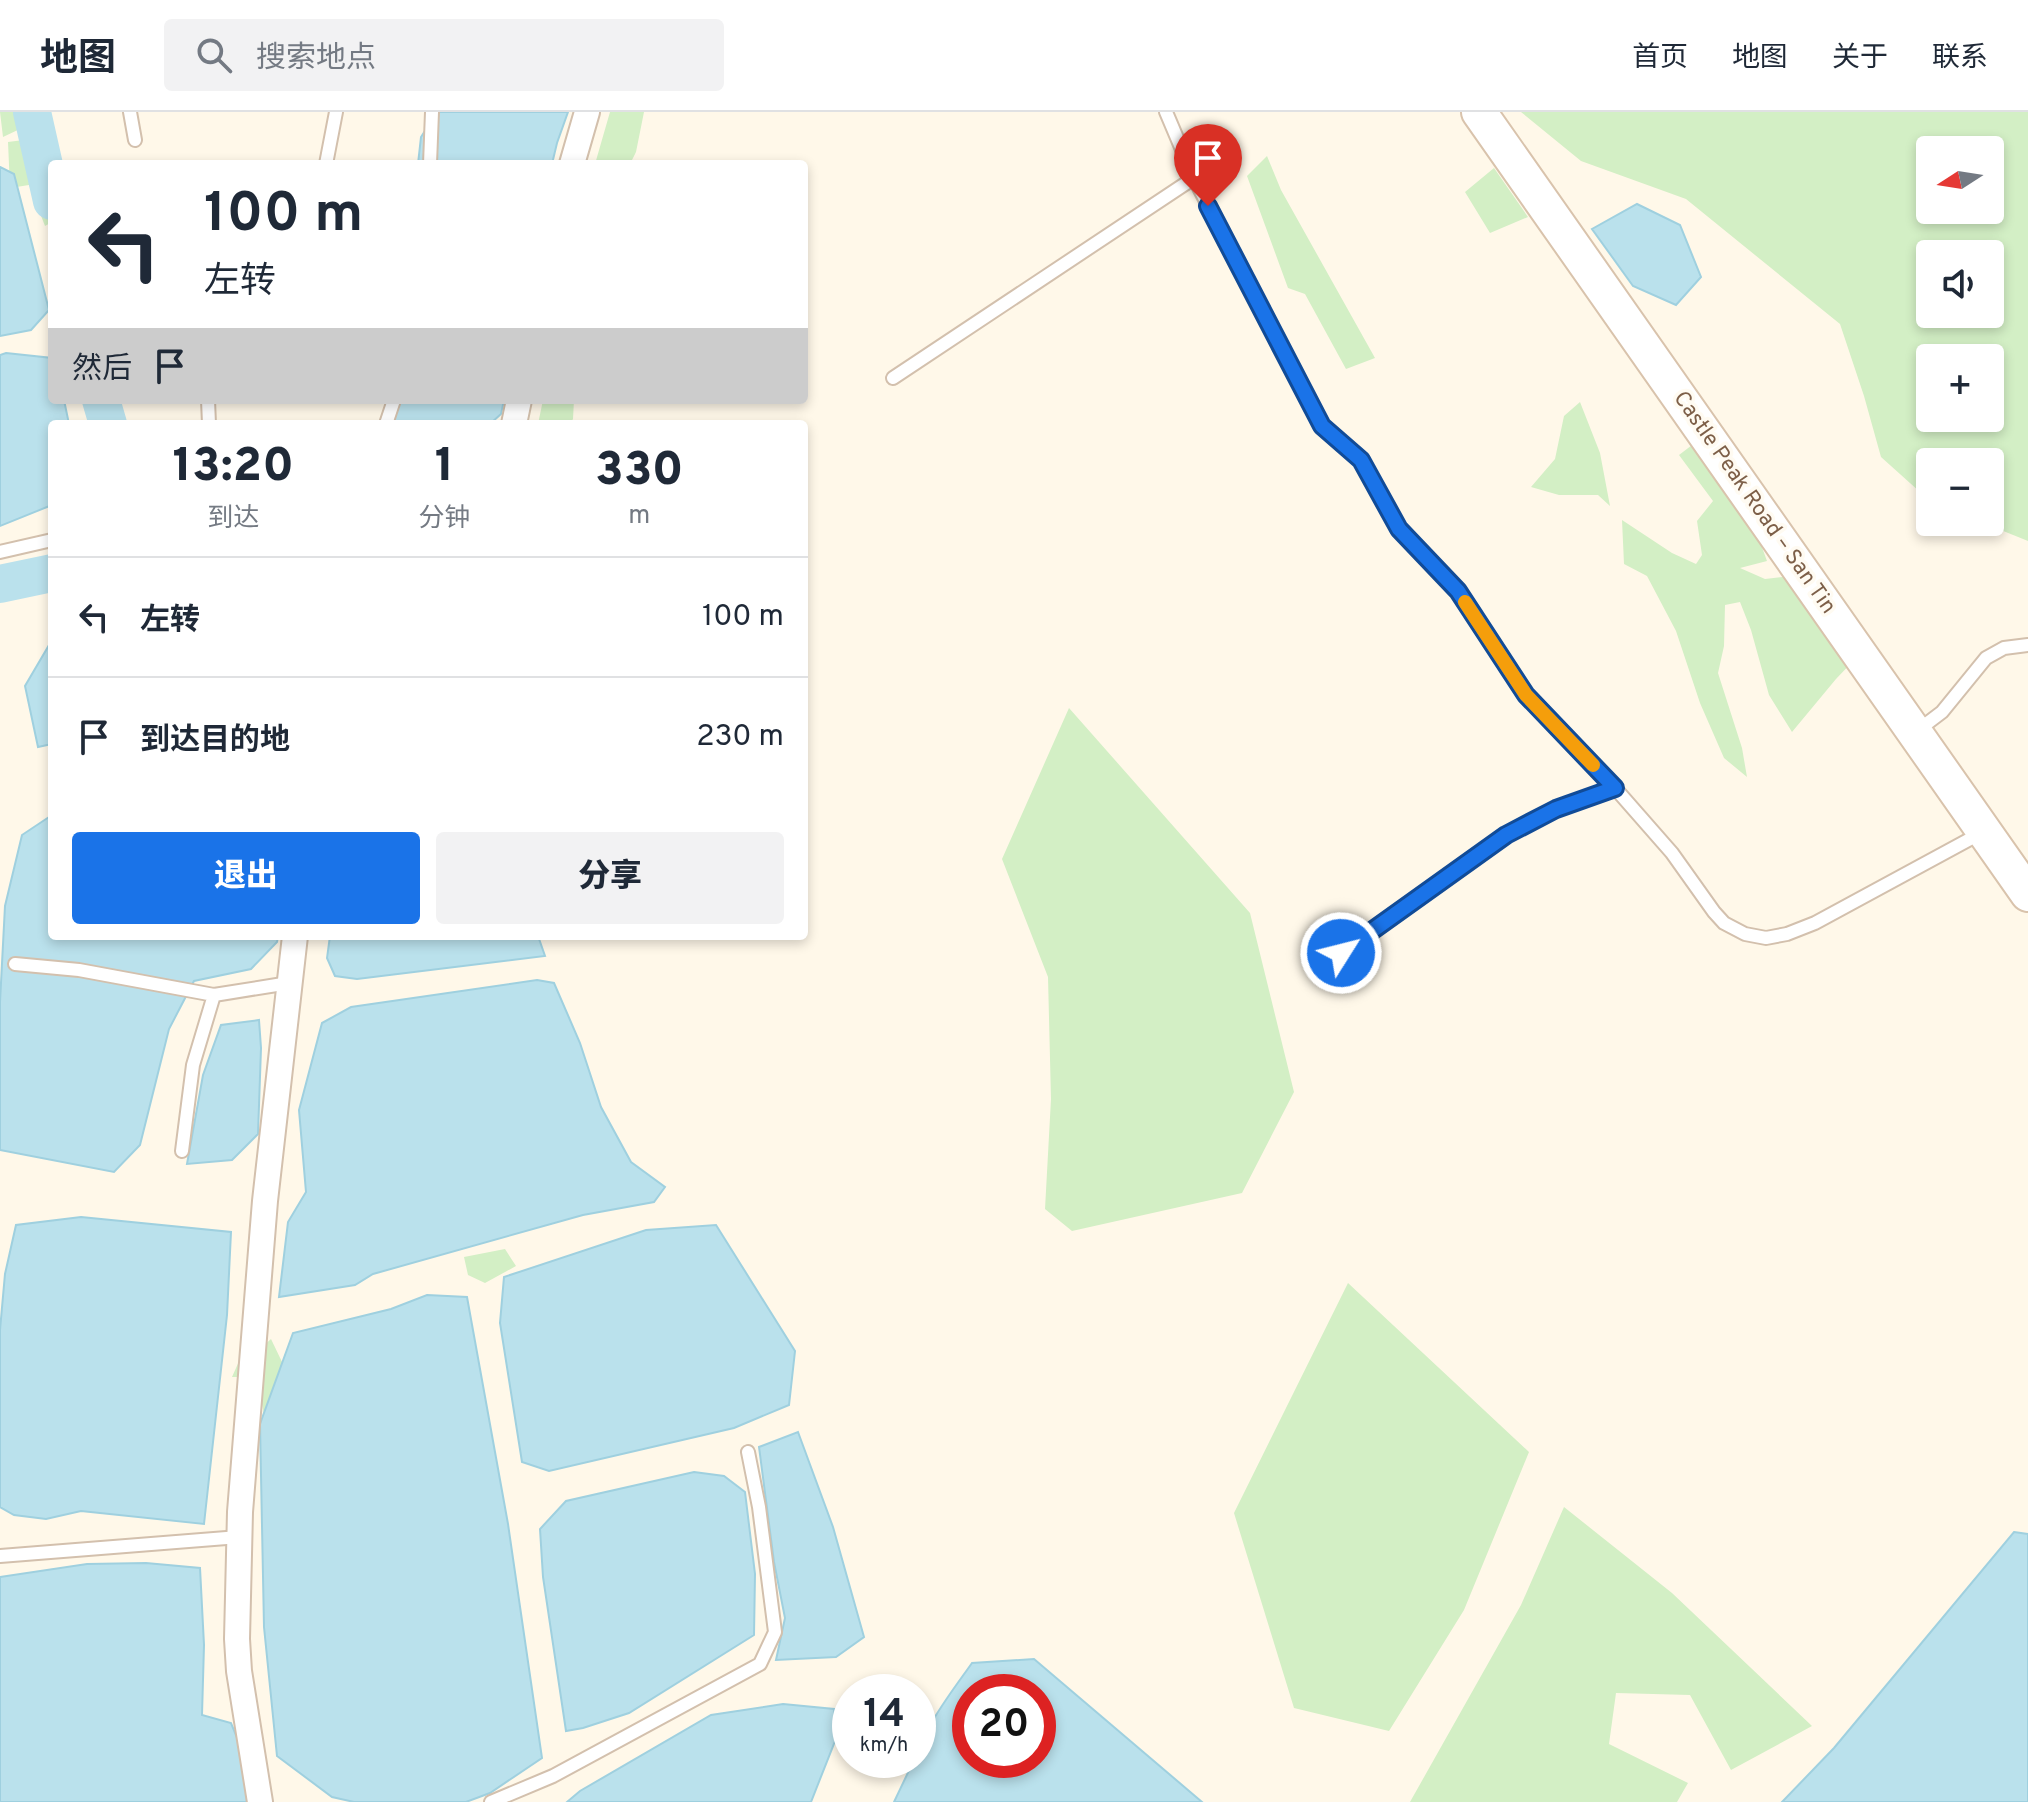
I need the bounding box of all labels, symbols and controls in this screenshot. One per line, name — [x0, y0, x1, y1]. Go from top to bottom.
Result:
search box — [164, 19, 724, 91]
icon: search — [192, 33, 236, 77]
text: 地图 — [40, 36, 116, 85]
text: 搜索地点 — [256, 41, 376, 78]
text: 首页 — [1632, 41, 1688, 77]
text: 地图 — [1732, 41, 1788, 77]
text: 关于 — [1832, 41, 1888, 77]
text: 联系 — [1932, 41, 1988, 77]
pin — [1174, 124, 1242, 206]
icon: arrive — [1186, 136, 1230, 180]
north arrow — [1916, 136, 2004, 224]
map controls — [1916, 136, 2004, 536]
text: 100 m — [204, 181, 363, 251]
icon: left — [72, 192, 176, 296]
button: sound — [1916, 240, 2004, 328]
text: 左转 — [204, 260, 276, 306]
icon: arrive — [148, 344, 192, 388]
button: + — [1916, 344, 2004, 432]
text: 然后 — [72, 352, 132, 389]
street label: Castle Peak Road – San Tin — [1667, 386, 1841, 620]
text: 13:20 — [172, 438, 294, 498]
text: 1 — [435, 438, 454, 498]
text: 330 — [595, 442, 683, 502]
button: − — [1916, 448, 2004, 536]
text: m — [628, 500, 650, 533]
text: 到达 — [207, 503, 259, 536]
text: 分钟 — [418, 503, 470, 536]
icon: left — [72, 595, 116, 639]
text: 100 m — [702, 599, 784, 636]
text: 左转 — [140, 603, 200, 640]
icon: arrive — [72, 715, 116, 759]
text: 230 m — [696, 719, 784, 756]
text: 到达目的地 — [140, 723, 290, 760]
button: 退出 — [72, 832, 420, 924]
button: 分享 — [436, 832, 784, 924]
position arrow — [1299, 911, 1383, 995]
speed limit sign: 20 — [952, 1674, 1056, 1778]
text: 14 — [863, 1691, 905, 1741]
text: km/h — [860, 1733, 908, 1759]

